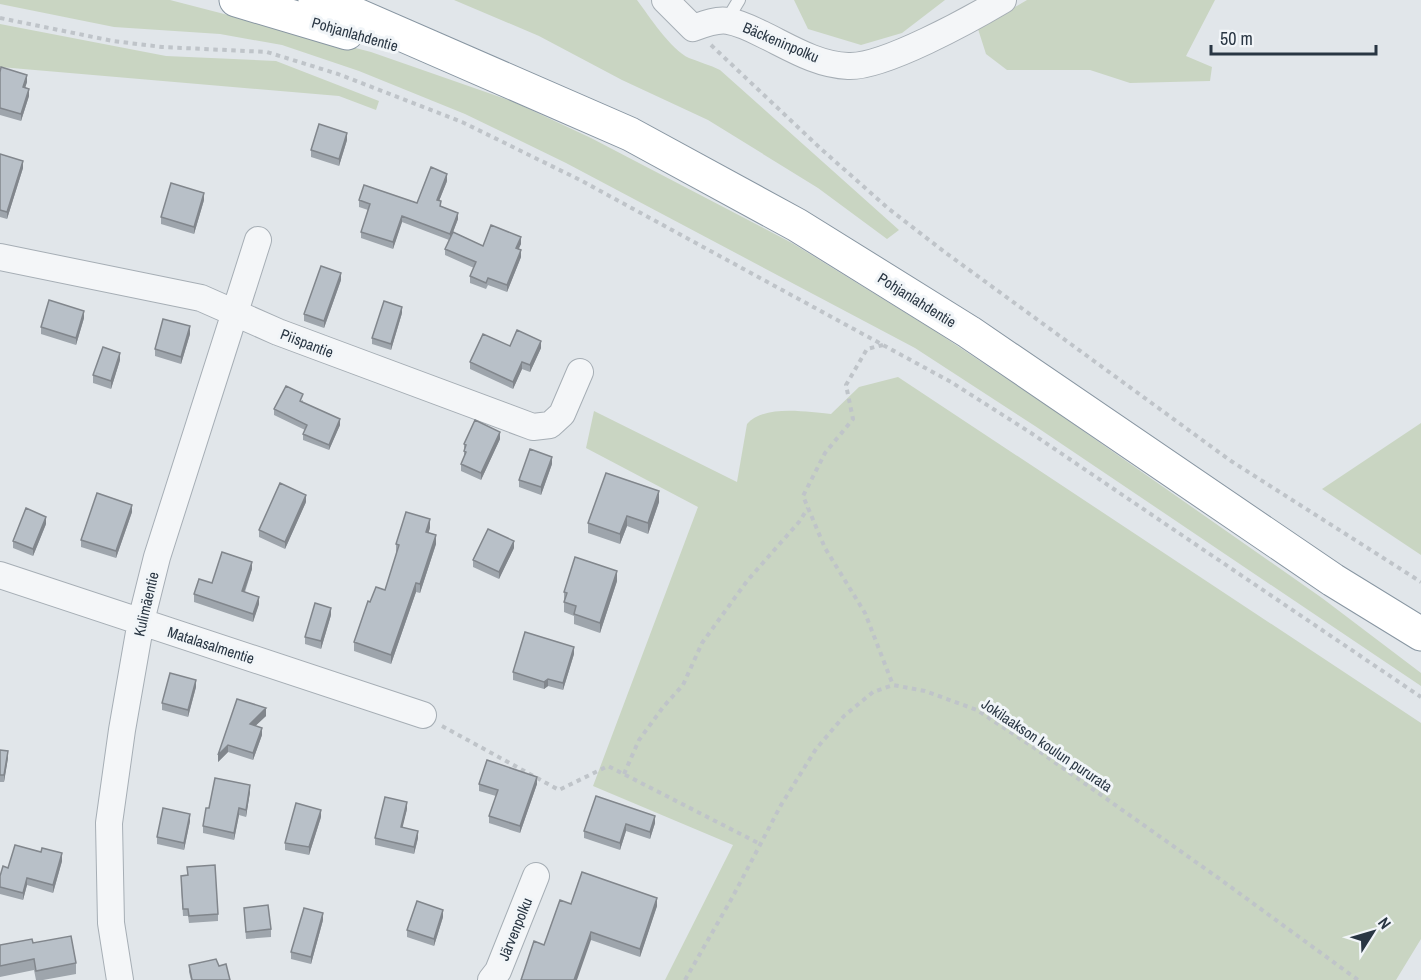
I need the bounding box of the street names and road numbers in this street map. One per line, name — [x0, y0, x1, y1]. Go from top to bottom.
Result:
street label: Pohjanlahdentie — [309, 12, 401, 56]
street label: Bäckeninpolku — [740, 17, 822, 67]
street label: Pohjanlahdentie — [874, 268, 960, 333]
street label: Piispantie — [277, 323, 337, 363]
street label: Kulimäentie — [128, 570, 164, 638]
street label: Matalasalmentie — [165, 621, 257, 669]
street label: Jokilaakson koulun pururata — [977, 693, 1117, 797]
street label: Järvenpolku — [493, 894, 537, 964]

